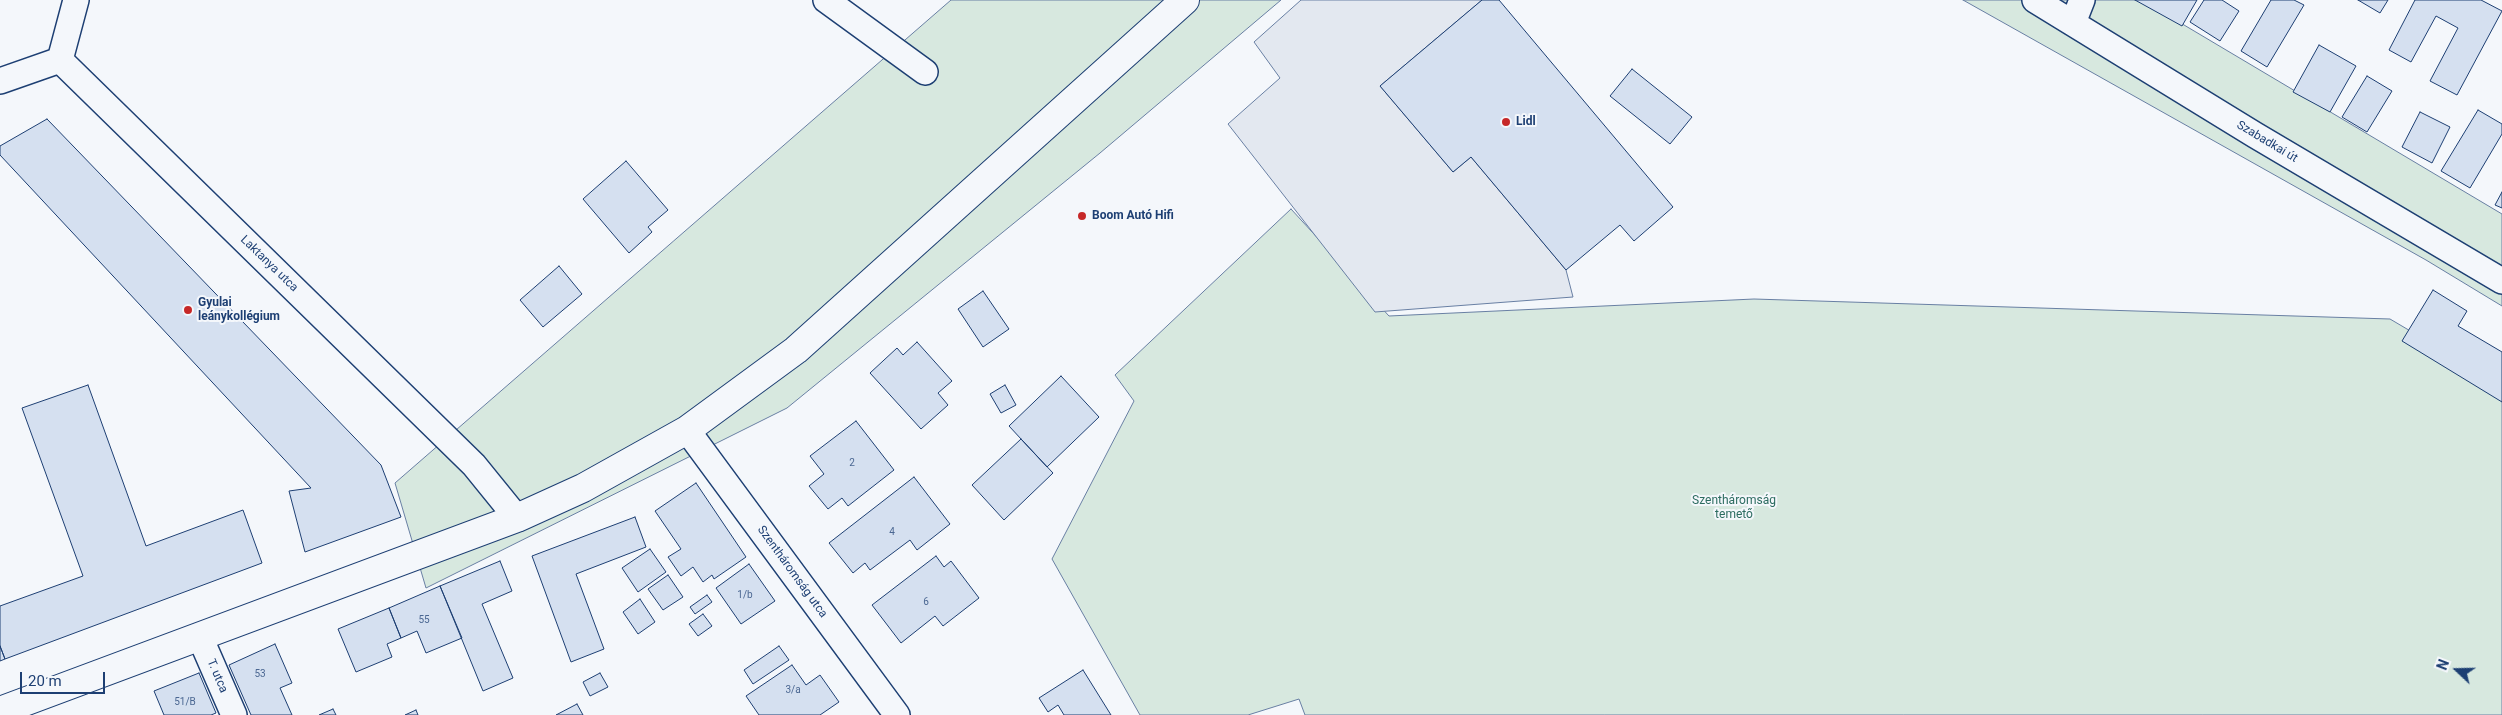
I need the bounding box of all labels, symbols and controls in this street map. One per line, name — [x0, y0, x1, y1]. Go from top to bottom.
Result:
place label: Lidl — [1516, 115, 1536, 129]
marker: Lidl — [1500, 116, 1512, 128]
street label: Szabadkai út — [2234, 118, 2300, 166]
place label: Boom Autó Hifi — [1092, 209, 1174, 223]
marker: Boom Autó Hifi — [1076, 210, 1088, 222]
street label: Laktanya utca — [237, 233, 301, 295]
place label: Gyulai leánykollégium — [198, 296, 280, 324]
marker: Gyulai leánykollégium — [182, 304, 194, 316]
house number: 2 — [849, 457, 855, 469]
park label: Szentháromság temető — [1692, 494, 1776, 522]
street label: Szentháromság utca — [754, 523, 830, 621]
house number: 4 — [889, 526, 895, 538]
house number: 1/b — [737, 589, 753, 601]
house number: 6 — [923, 596, 929, 608]
house number: 55 — [418, 614, 430, 626]
north arrow — [2432, 645, 2482, 695]
street label: T. utca — [203, 657, 231, 695]
text: N — [2434, 657, 2452, 672]
scale bar — [22, 662, 108, 694]
house number: 53 — [254, 668, 266, 680]
text: 20 m — [28, 672, 62, 690]
house number: 3/a — [785, 684, 801, 696]
house number: 51/B — [174, 696, 196, 708]

